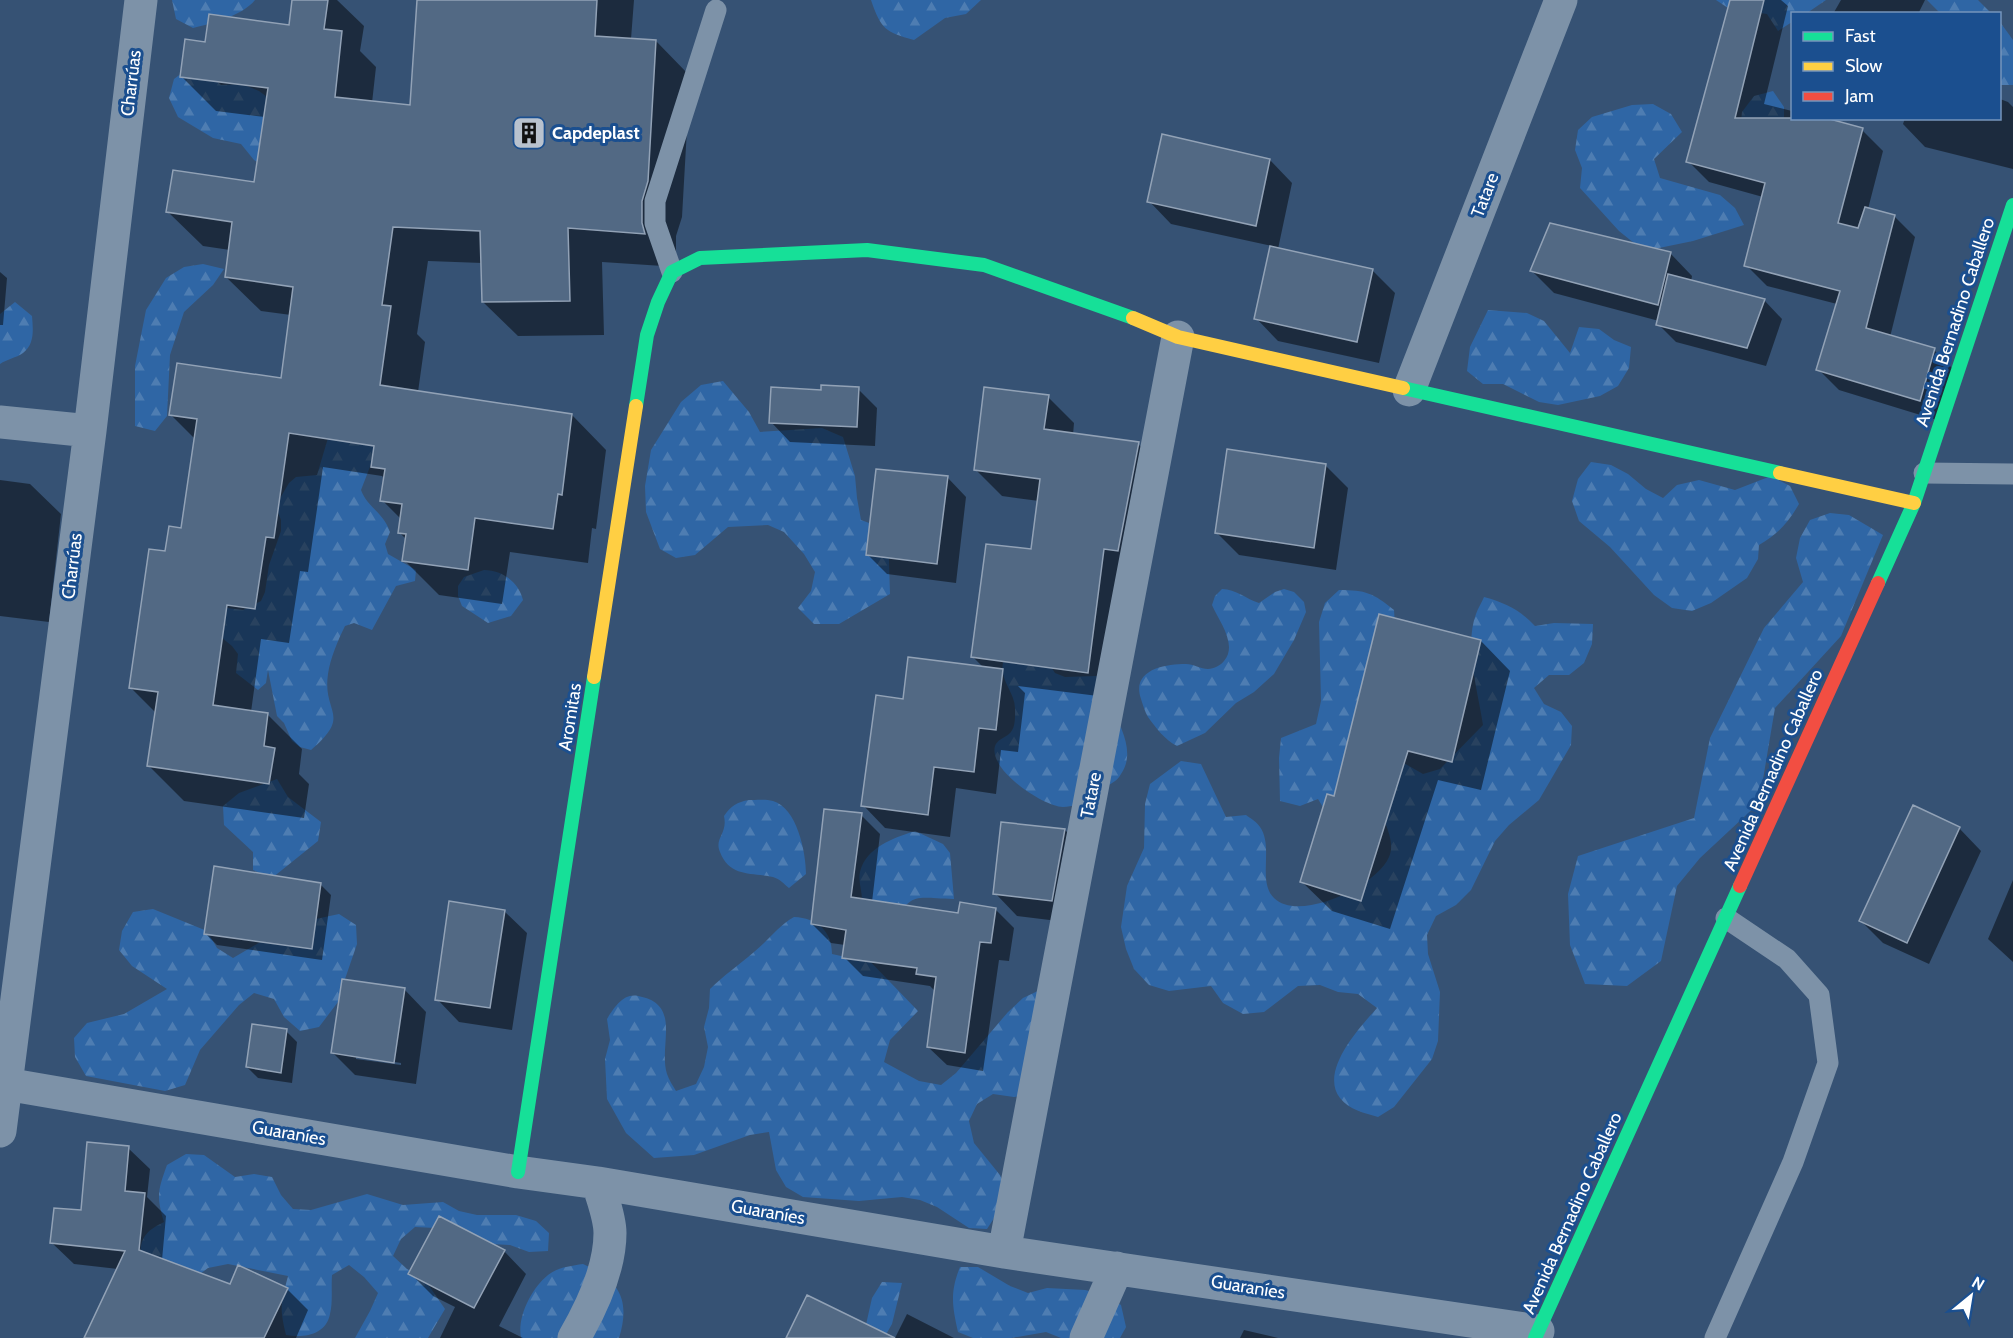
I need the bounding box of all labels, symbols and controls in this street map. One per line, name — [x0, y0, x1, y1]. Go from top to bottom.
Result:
legend — [1791, 12, 2001, 120]
text: Fast — [1845, 25, 1876, 47]
street label: Charrúas — [116, 49, 146, 117]
text: Slow — [1845, 55, 1882, 77]
text: Jam — [1844, 85, 1874, 107]
building icon: Capdeplast — [511, 115, 547, 151]
place label: Capdeplast — [552, 122, 640, 144]
street label: Tatare — [1466, 169, 1504, 221]
street label: Avenida Bernadino Caballero — [1911, 215, 1999, 429]
street label: Charrúas — [57, 532, 87, 600]
street label: Avenida Bernadino Caballero — [1719, 666, 1828, 874]
street label: Aromitas — [554, 682, 586, 752]
street label: Tatare — [1076, 770, 1106, 820]
street label: Avenida Bernadino Caballero — [1518, 1109, 1627, 1317]
street label: Guaraníes — [250, 1116, 328, 1150]
street label: Guaraníes — [729, 1195, 807, 1229]
north arrow — [1941, 1266, 2001, 1326]
street label: Guaraníes — [1209, 1270, 1287, 1304]
text: N — [1969, 1272, 1988, 1294]

